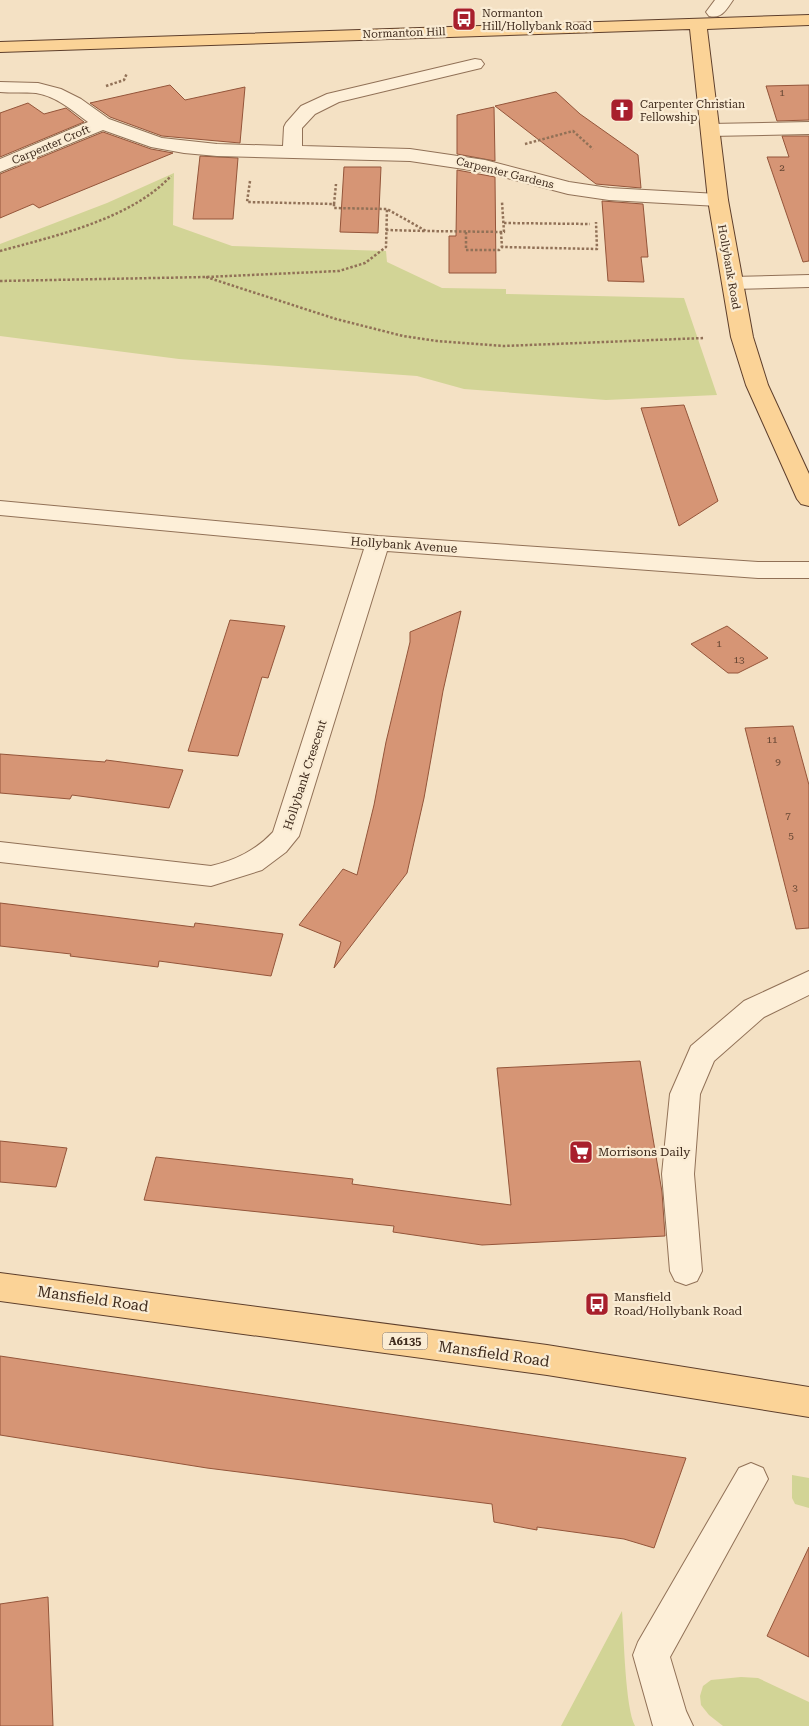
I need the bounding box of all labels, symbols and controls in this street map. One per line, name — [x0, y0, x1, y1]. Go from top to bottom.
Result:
bus stop icon: Normanton Hill/Hollybank Road — [451, 6, 477, 32]
place label: Normanton Hill/Hollybank Road — [482, 7, 592, 33]
street label: Normanton Hill — [362, 25, 446, 41]
house number: 1 — [779, 87, 785, 98]
church icon: Carpenter Christian Fellowship — [609, 97, 635, 123]
place label: Carpenter Christian Fellowship — [640, 98, 745, 124]
street label: Carpenter Croft — [10, 123, 92, 167]
street label: Carpenter Gardens — [455, 155, 555, 191]
house number: 2 — [779, 162, 785, 173]
street label: Hollybank Road — [715, 224, 743, 310]
street label: Hollybank Avenue — [350, 534, 458, 556]
house number: 1 — [716, 638, 722, 649]
house number: 13 — [733, 654, 745, 665]
street label: Hollybank Crescent — [281, 718, 330, 832]
house number: 11 — [766, 734, 778, 745]
house number: 9 — [775, 756, 781, 767]
house number: 7 — [785, 810, 791, 821]
house number: 5 — [788, 830, 794, 841]
house number: 3 — [792, 882, 798, 893]
supermarket icon: Morrisons Daily — [568, 1139, 594, 1165]
place label: Morrisons Daily — [598, 1145, 691, 1159]
street label: Mansfield Road — [36, 1282, 150, 1316]
place label: Mansfield Road/Hollybank Road — [614, 1290, 743, 1318]
bus stop icon: Mansfield Road/Hollybank Road — [584, 1291, 610, 1317]
road number: A6135 — [382, 1332, 428, 1350]
street label: Mansfield Road — [437, 1337, 551, 1371]

